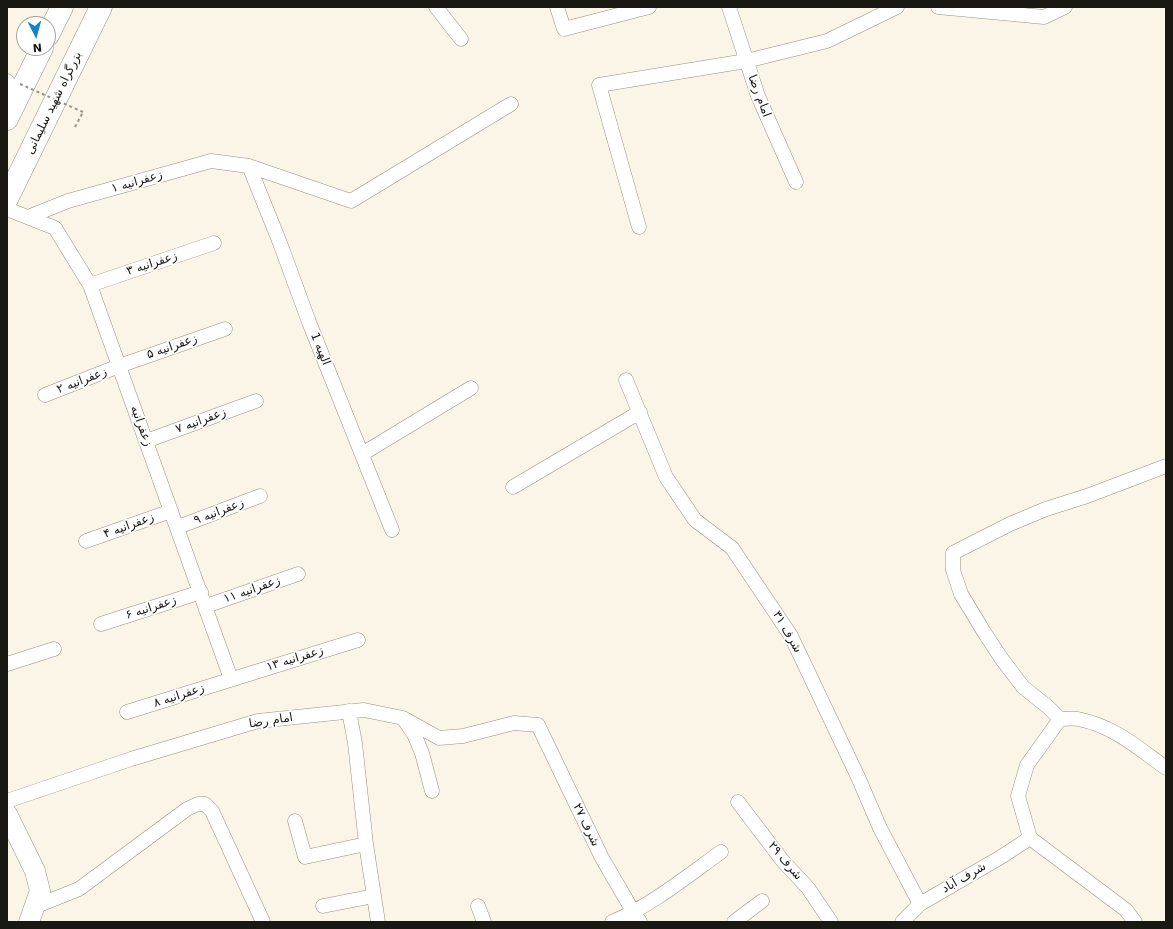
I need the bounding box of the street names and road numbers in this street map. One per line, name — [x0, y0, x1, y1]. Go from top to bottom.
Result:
street label: بزرگراه شهید سلیمانی — [23, 49, 85, 157]
street label: امام رضا — [744, 73, 774, 119]
street label: زعفرانیه ۱ — [110, 168, 164, 196]
street label: زعفرانیه ۳ — [125, 249, 179, 279]
street label: الهیه 1 — [307, 331, 333, 367]
street label: زعفرانیه ۵ — [145, 332, 199, 362]
street label: زعفرانیه ۲ — [55, 365, 109, 397]
street label: زعفرانیه — [127, 404, 155, 448]
street label: زعفرانیه ۷ — [174, 405, 228, 437]
street label: زعفرانیه ۹ — [192, 496, 246, 528]
street label: زعفرانیه ۴ — [102, 510, 156, 542]
street label: زعفرانیه ۱۱ — [222, 574, 282, 606]
street label: زعفرانیه ۶ — [124, 593, 178, 623]
street label: شرف ۳۱ — [769, 609, 805, 655]
street label: زعفرانیه ۱۳ — [265, 643, 325, 675]
street label: زعفرانیه ۸ — [152, 681, 206, 711]
street label: امام رضا — [248, 710, 294, 732]
street label: شرف ۲۷ — [569, 801, 603, 849]
street label: شرف ۲۹ — [765, 839, 805, 883]
street label: شرف آباد — [939, 860, 989, 896]

